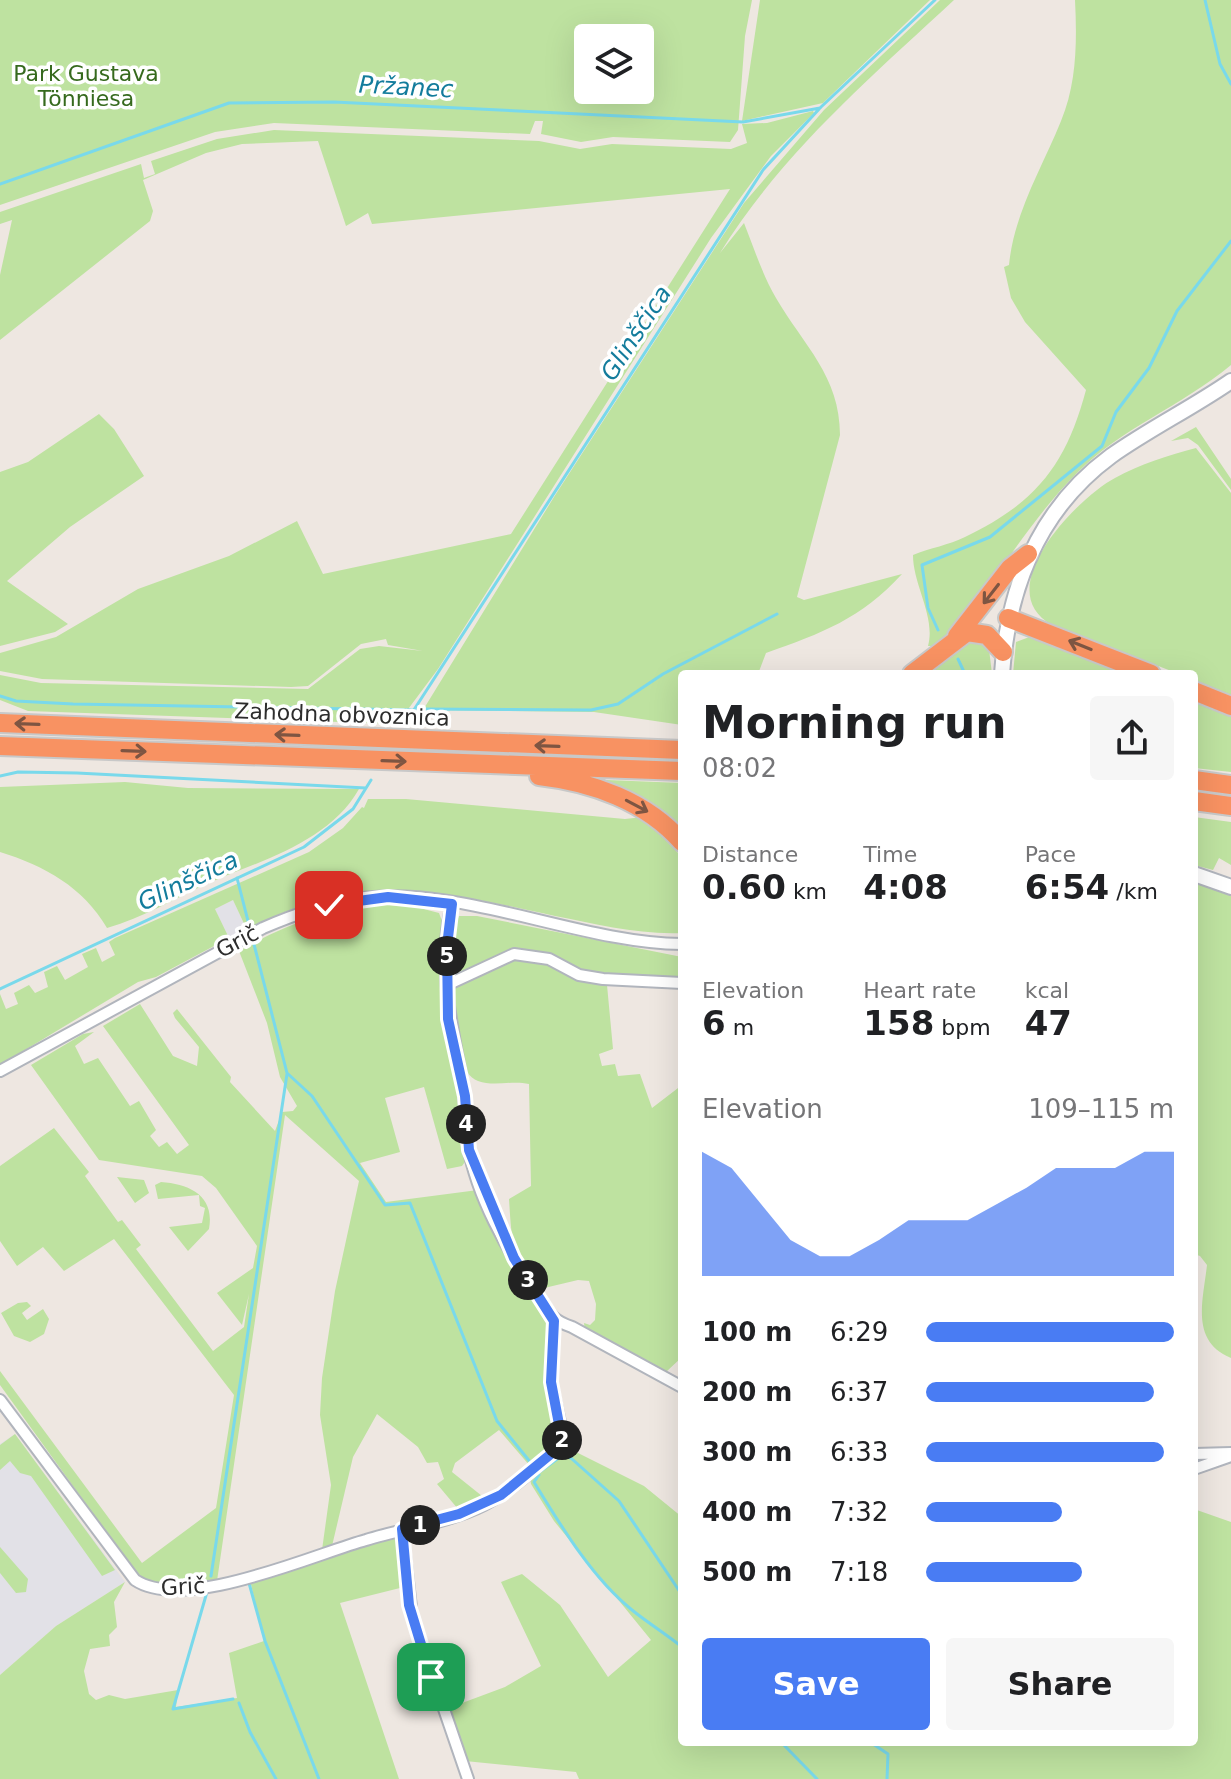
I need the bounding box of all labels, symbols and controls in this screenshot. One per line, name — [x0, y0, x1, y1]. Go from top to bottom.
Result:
map controls — [574, 24, 654, 104]
button: layers — [574, 24, 654, 104]
park label: Park Gustava Tönniesa — [13, 61, 159, 111]
water label: Pržanec — [358, 71, 454, 103]
water label: Glinščica — [595, 280, 677, 386]
one-way arrow — [983, 583, 1000, 604]
one-way arrow — [1068, 637, 1093, 651]
button: share — [1090, 696, 1174, 780]
text: Morning run — [702, 697, 1007, 748]
street label: Zahodna obvoznica — [234, 698, 450, 731]
one-way arrow — [14, 717, 41, 732]
one-way arrow — [274, 728, 301, 743]
one-way arrow — [534, 738, 561, 753]
one-way arrow — [120, 744, 147, 759]
one-way arrow — [380, 753, 407, 768]
text: 08:02 — [702, 753, 777, 783]
one-way arrow — [625, 799, 649, 815]
text: Distance — [702, 842, 798, 867]
text: Time — [863, 842, 917, 867]
text: Pace — [1025, 842, 1076, 867]
water label: Glinščica — [133, 846, 243, 916]
text: 0.60 — [702, 867, 786, 907]
text: 4:08 — [863, 867, 948, 907]
text: 6:54 — [1025, 867, 1109, 907]
pin — [295, 871, 363, 939]
text: km — [786, 879, 827, 904]
text: /km — [1109, 879, 1158, 904]
icon: check — [307, 883, 351, 927]
street label: Grič — [212, 920, 263, 963]
pin: 5 — [427, 936, 467, 976]
text: 5 — [439, 943, 455, 968]
text: Elevation — [702, 978, 804, 1003]
text: Heart rate — [863, 978, 976, 1003]
text: kcal — [1025, 978, 1069, 1003]
text: 6 — [702, 1003, 726, 1043]
text: 158 — [863, 1003, 934, 1043]
text: 47 — [1025, 1003, 1072, 1043]
text: m — [726, 1015, 754, 1040]
text: bpm — [934, 1015, 991, 1040]
text: Elevation — [702, 1094, 823, 1124]
text: 109–115 m — [1028, 1094, 1174, 1124]
pin: 4 — [446, 1104, 486, 1144]
text: 4 — [458, 1111, 474, 1136]
pin: 3 — [508, 1260, 548, 1300]
text: 3 — [520, 1267, 536, 1292]
text: 100 m — [702, 1317, 792, 1347]
text: 6:29 — [830, 1317, 888, 1347]
text: 200 m — [702, 1377, 792, 1407]
text: 6:37 — [830, 1377, 888, 1407]
pin: 2 — [542, 1420, 582, 1460]
text: 2 — [554, 1427, 570, 1452]
text: 300 m — [702, 1437, 792, 1467]
text: 6:33 — [830, 1437, 888, 1467]
text: 400 m — [702, 1497, 792, 1527]
text: 7:32 — [830, 1497, 888, 1527]
pin: 1 — [400, 1505, 440, 1545]
text: 1 — [412, 1512, 428, 1537]
text: 500 m — [702, 1557, 792, 1587]
text: 7:18 — [830, 1557, 888, 1587]
street label: Grič — [160, 1573, 206, 1600]
button: Save — [702, 1638, 930, 1730]
button: Share — [946, 1638, 1174, 1730]
pin — [397, 1643, 465, 1711]
icon: arrive — [409, 1655, 453, 1699]

